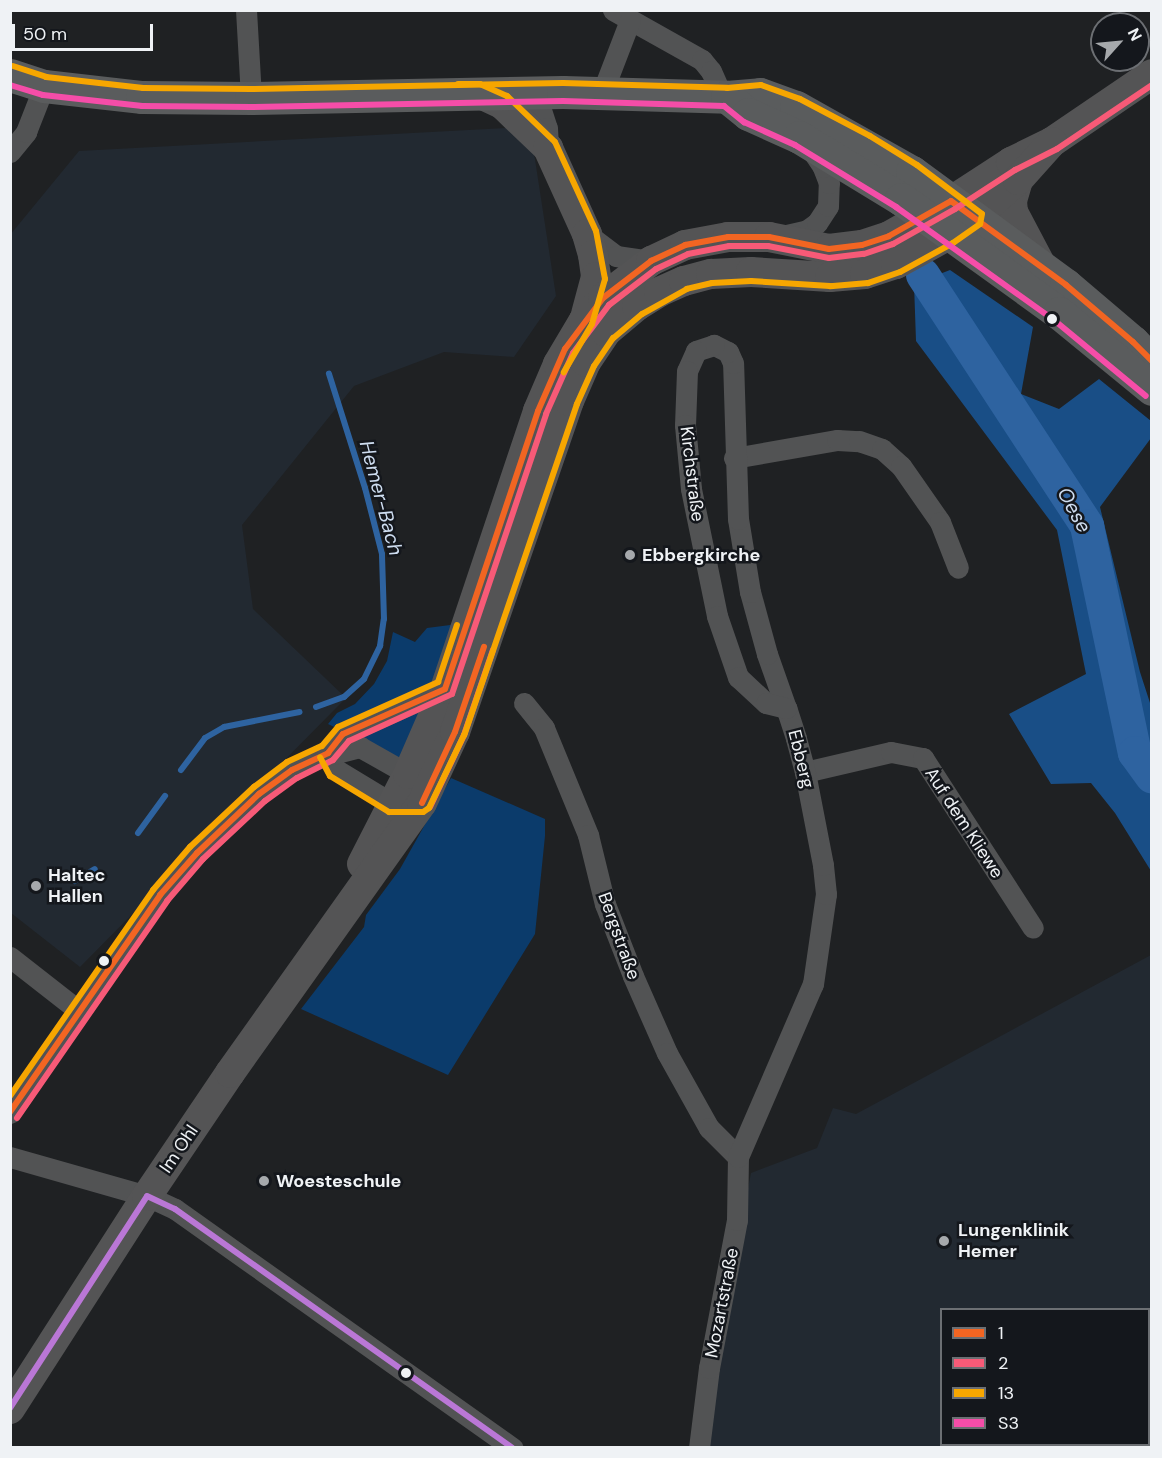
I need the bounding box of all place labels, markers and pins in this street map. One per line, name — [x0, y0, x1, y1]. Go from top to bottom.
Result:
unlabelled marker — [1046, 313, 1058, 325]
place label: Ebbergkirche — [642, 544, 760, 566]
marker: Ebbergkirche — [623, 548, 637, 562]
place label: Haltec Hallen — [48, 865, 106, 908]
marker: Haltec Hallen — [29, 879, 43, 893]
unlabelled marker — [98, 955, 110, 967]
place label: Woesteschule — [276, 1170, 401, 1192]
marker: Woesteschule — [257, 1174, 271, 1188]
place label: Lungenklinik Hemer — [958, 1220, 1069, 1262]
marker: Lungenklinik Hemer — [935, 1232, 953, 1250]
unlabelled marker — [400, 1367, 412, 1379]

